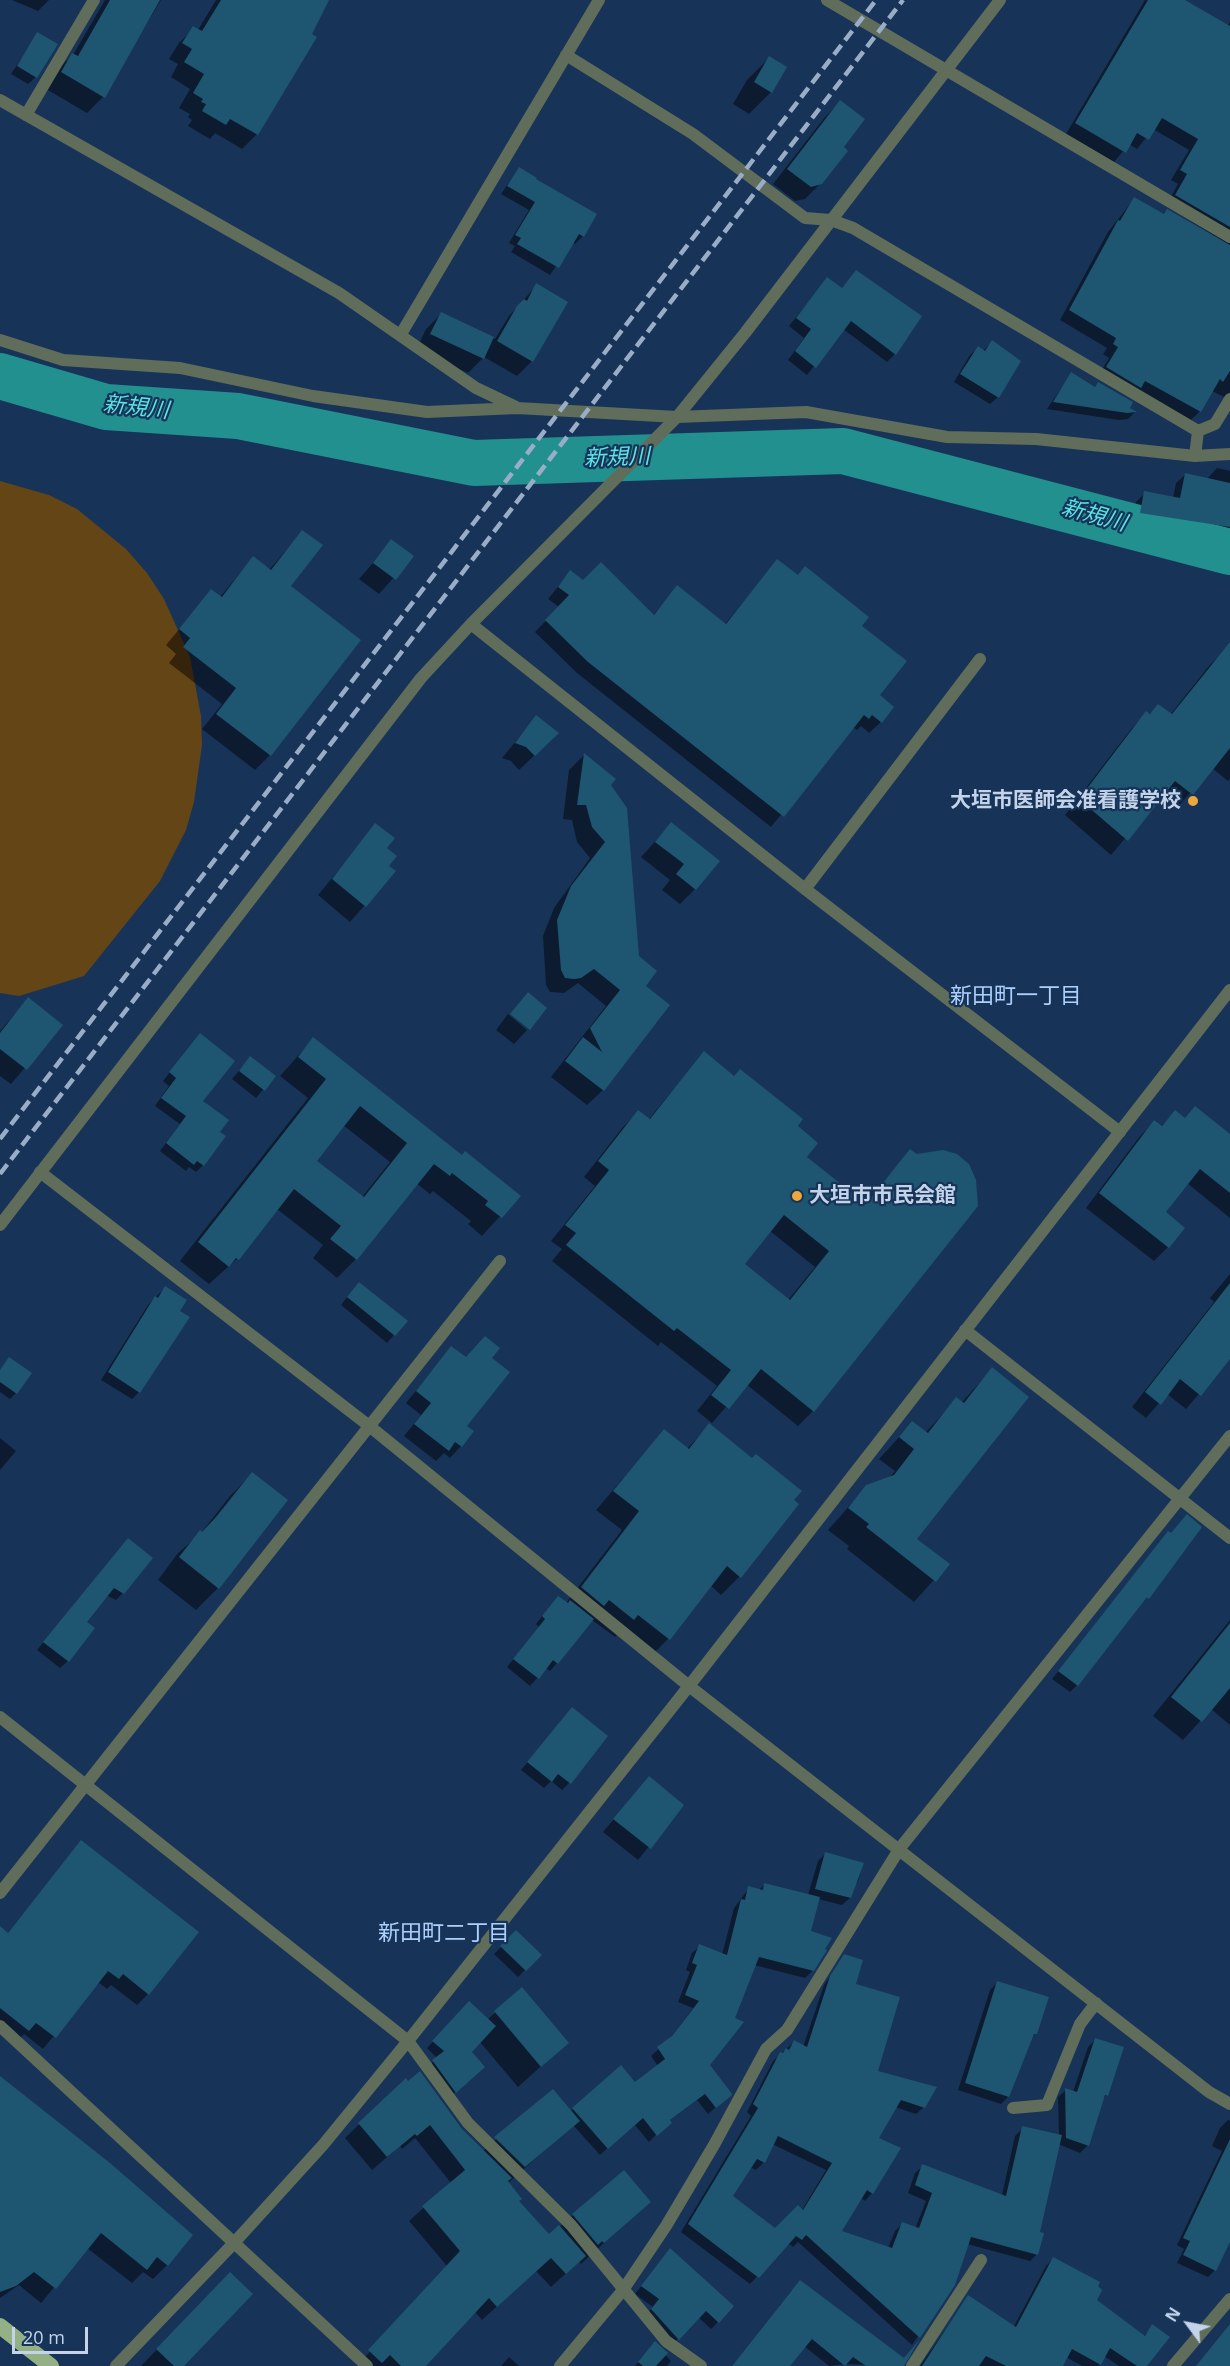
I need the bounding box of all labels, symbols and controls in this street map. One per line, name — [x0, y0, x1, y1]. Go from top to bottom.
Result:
water label: 新規川 — [102, 391, 170, 425]
water label: 新規川 — [584, 444, 650, 472]
water label: 新規川 — [1059, 495, 1129, 537]
place label: 大垣市医師会准看護学校 — [950, 788, 1181, 814]
marker: 大垣市医師会准看護学校 — [1186, 794, 1200, 808]
district label: 新田町一丁目 — [950, 984, 1082, 1010]
place label: 大垣市市民会館 — [809, 1183, 956, 1209]
marker: 大垣市市民会館 — [790, 1189, 804, 1203]
district label: 新田町二丁目 — [378, 1921, 510, 1947]
north arrow — [1158, 2294, 1218, 2354]
text: N — [1160, 2303, 1186, 2326]
scale bar — [15, 2315, 92, 2353]
text: 20 m — [23, 2325, 65, 2349]

